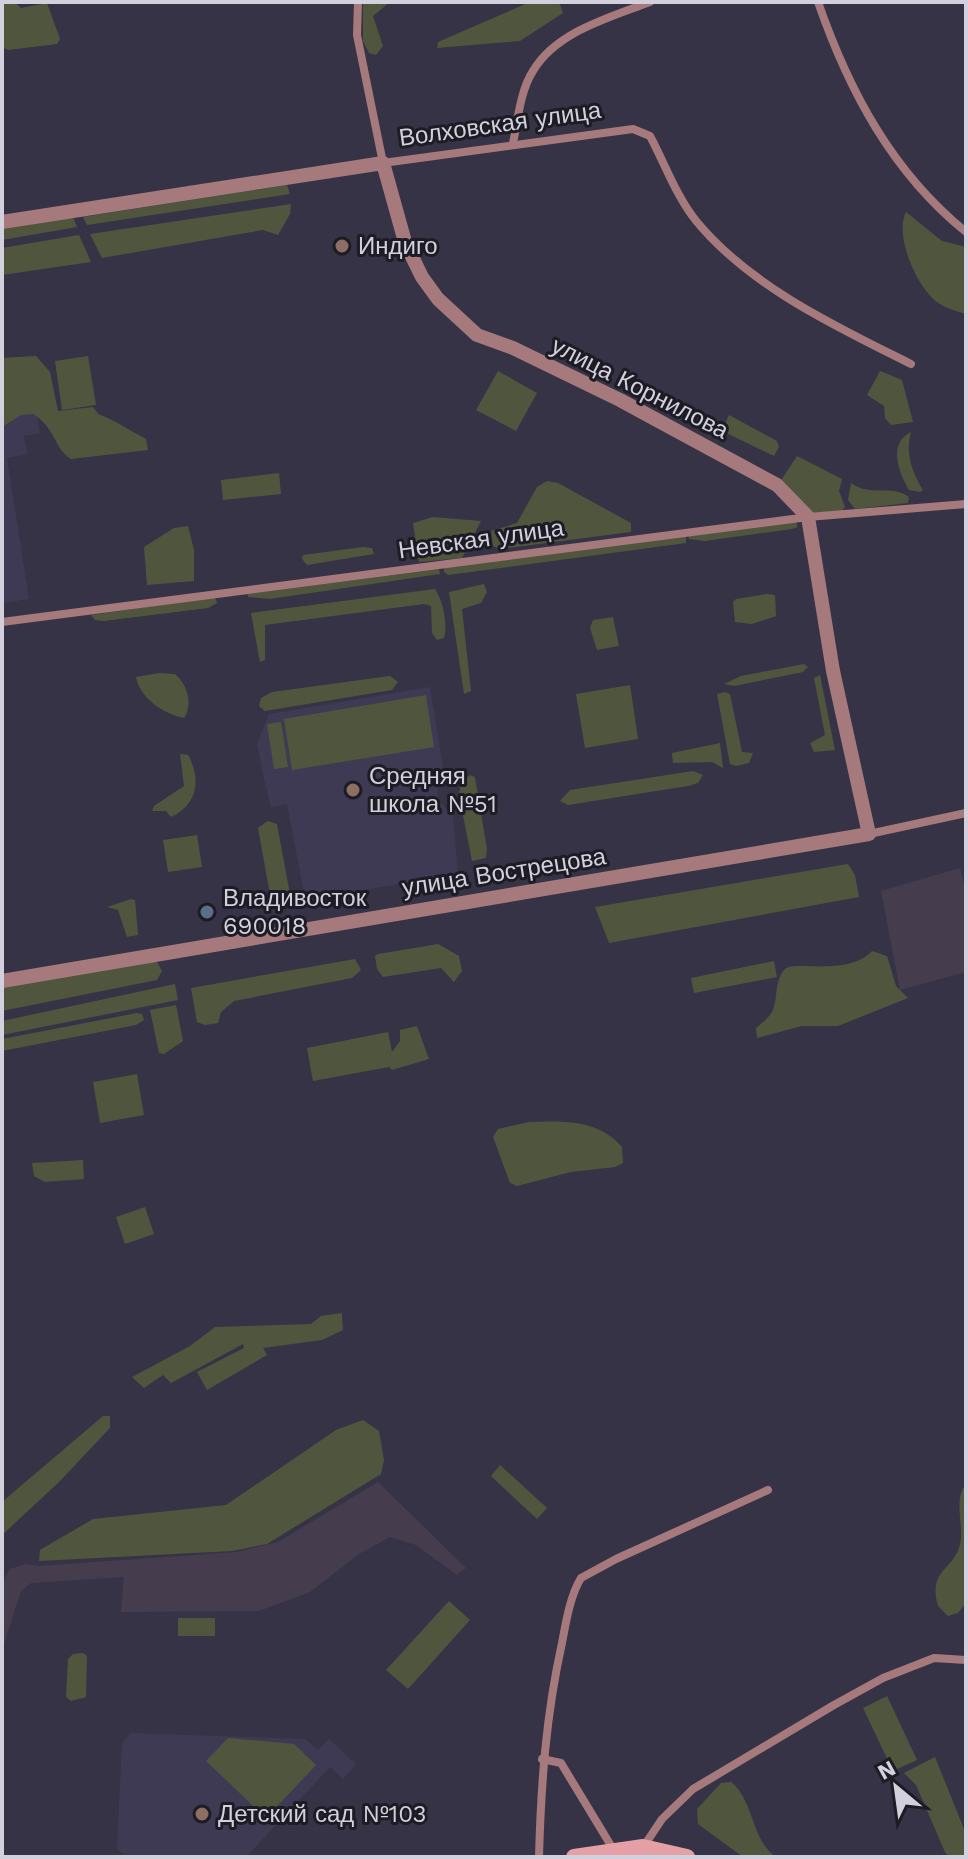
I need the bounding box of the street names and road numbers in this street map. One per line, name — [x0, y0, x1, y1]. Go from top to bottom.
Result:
street label: Волховская улица — [397, 96, 604, 152]
street label: улица Корнилова — [547, 331, 734, 445]
street label: Невская улица — [397, 513, 566, 564]
street label: улица Вострецова — [400, 842, 608, 902]

